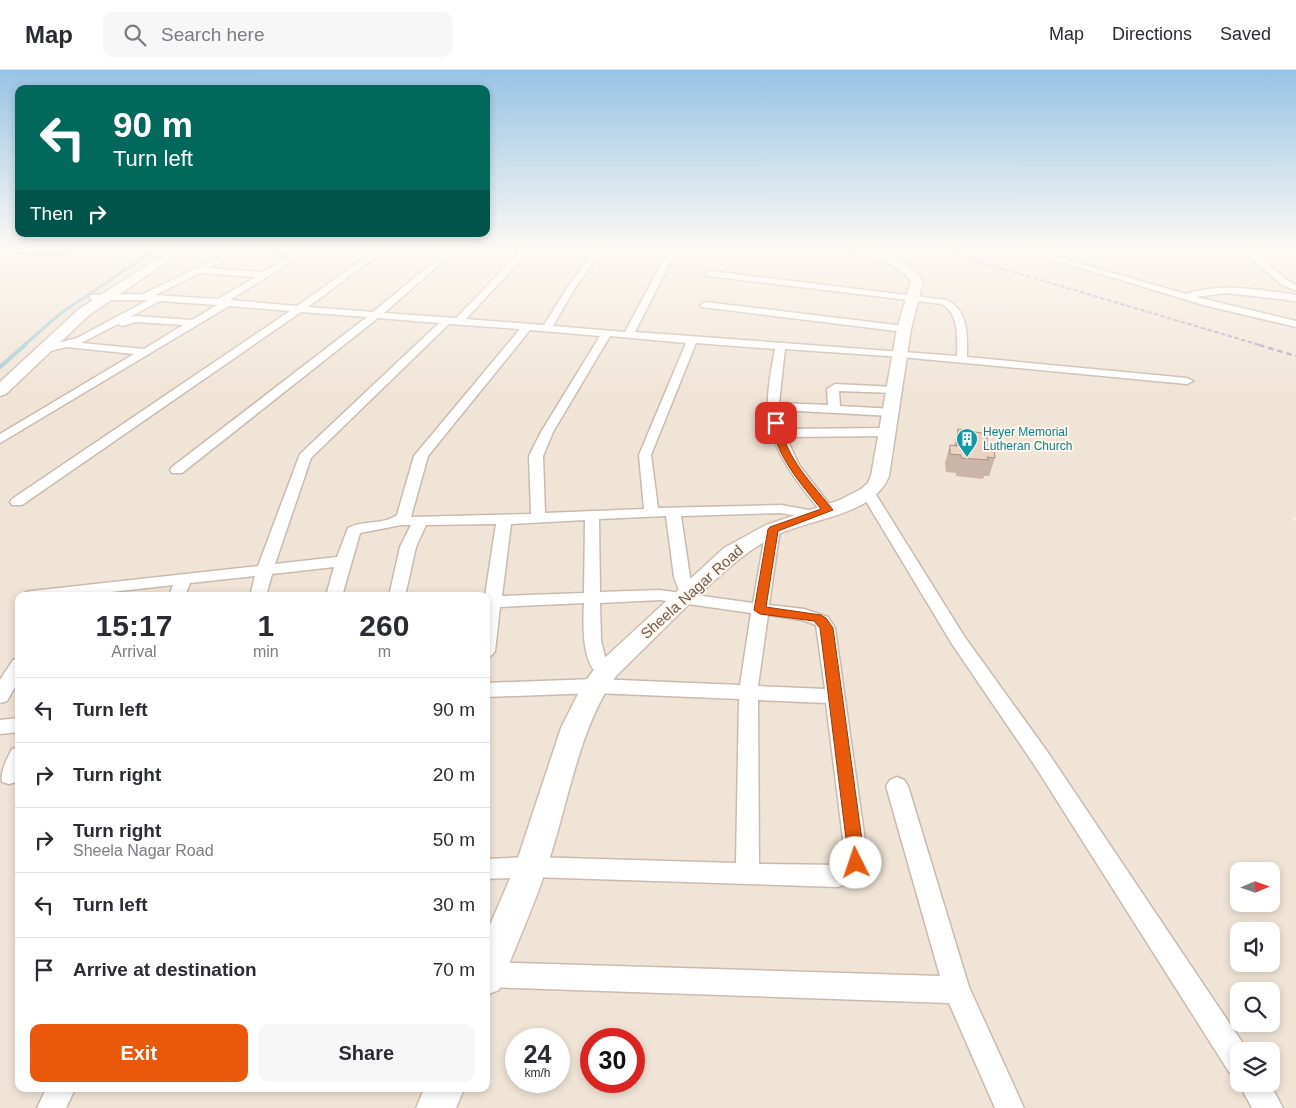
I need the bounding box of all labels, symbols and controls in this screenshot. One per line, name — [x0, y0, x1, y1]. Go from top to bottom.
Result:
search box — [103, 12, 453, 57]
text: Map — [25, 21, 73, 48]
icon: search — [121, 21, 149, 49]
text: Search here — [161, 24, 265, 45]
text: Map — [1049, 24, 1084, 44]
text: Directions — [1112, 24, 1192, 44]
text: Saved — [1220, 24, 1271, 44]
icon: left — [30, 105, 95, 170]
text: 90 m — [113, 105, 193, 144]
text: Turn left — [113, 146, 193, 171]
icon: right — [83, 200, 111, 228]
text: Then — [30, 203, 73, 224]
pin — [755, 402, 797, 444]
icon: arrive — [762, 409, 790, 437]
place label: Heyer Memorial Lutheran Church — [983, 425, 1072, 453]
building icon: Heyer Memorial Lutheran Church — [955, 427, 979, 458]
street label: Sheela Nagar Road — [637, 541, 746, 642]
text: 15:17 — [96, 609, 172, 642]
text: 1 — [257, 609, 274, 642]
text: 260 — [359, 609, 409, 642]
text: Arrival — [111, 643, 157, 660]
text: min — [253, 643, 279, 660]
text: m — [378, 643, 391, 660]
icon: left — [30, 696, 58, 724]
text: Turn left — [73, 699, 148, 720]
text: 90 m — [433, 699, 475, 720]
icon: right — [30, 761, 58, 789]
text: Turn right — [73, 764, 161, 785]
text: 20 m — [433, 764, 475, 785]
text: Turn right — [73, 820, 161, 841]
icon: right — [30, 826, 58, 854]
text: 50 m — [433, 829, 475, 850]
position arrow — [829, 836, 881, 888]
text: Sheela Nagar Road — [73, 842, 214, 859]
north arrow — [1230, 862, 1280, 912]
map controls — [1230, 862, 1280, 1092]
icon: left — [30, 891, 58, 919]
text: Turn left — [73, 894, 148, 915]
text: 30 m — [433, 894, 475, 915]
button: sound — [1230, 922, 1280, 972]
icon: arrive — [30, 956, 58, 984]
text: Arrive at destination — [73, 959, 257, 980]
text: 70 m — [433, 959, 475, 980]
button: search — [1230, 982, 1280, 1032]
button: Exit — [30, 1024, 248, 1082]
button: Share — [258, 1024, 475, 1082]
speed limit sign: 30 — [580, 1028, 645, 1093]
text: 24 — [524, 1040, 551, 1068]
button: layers — [1230, 1042, 1280, 1092]
text: km/h — [524, 1066, 551, 1080]

